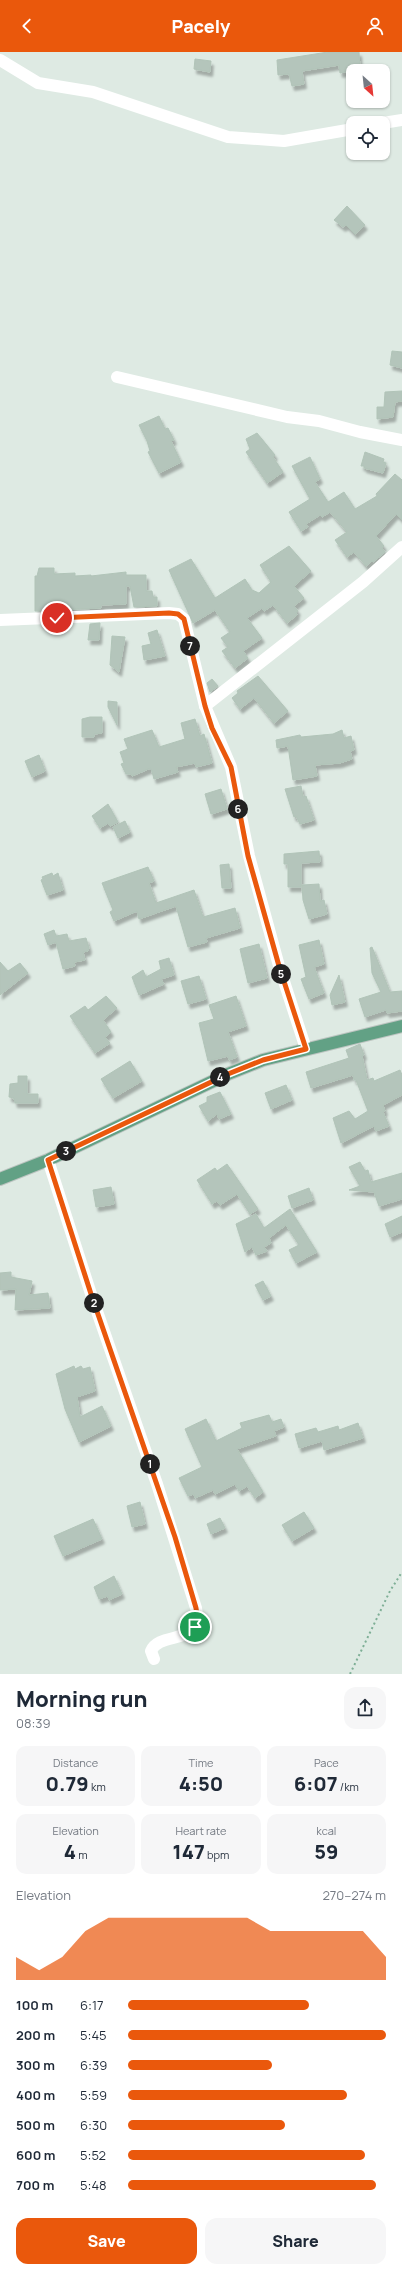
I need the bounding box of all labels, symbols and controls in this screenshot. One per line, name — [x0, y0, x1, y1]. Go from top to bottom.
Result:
text: Pacely — [172, 14, 230, 38]
icon: back — [16, 15, 38, 37]
icon: person — [364, 15, 386, 37]
north arrow — [346, 64, 390, 108]
map controls — [346, 64, 390, 160]
button: locate — [346, 116, 390, 160]
pin — [40, 601, 74, 635]
icon: check — [46, 607, 68, 629]
pin: 7 — [180, 636, 200, 656]
text: 7 — [187, 638, 193, 653]
pin: 6 — [228, 799, 248, 819]
text: 6 — [235, 801, 241, 816]
pin: 5 — [271, 964, 291, 984]
text: 5 — [278, 966, 284, 981]
pin: 4 — [210, 1067, 230, 1087]
text: 4 — [217, 1069, 223, 1084]
pin: 3 — [56, 1141, 76, 1161]
text: 3 — [63, 1143, 69, 1158]
pin: 2 — [84, 1293, 104, 1313]
text: 2 — [91, 1295, 97, 1310]
pin: 1 — [140, 1454, 160, 1474]
text: 1 — [148, 1456, 152, 1471]
pin — [178, 1610, 212, 1644]
icon: arrive — [184, 1616, 206, 1638]
text: Morning run — [16, 1684, 147, 1714]
button: share — [344, 1687, 386, 1729]
text: 08:39 — [16, 1714, 51, 1732]
text: Distance — [53, 1755, 98, 1770]
text: Time — [189, 1755, 213, 1770]
text: Pace — [314, 1755, 339, 1770]
text: 0.79 — [46, 1770, 89, 1797]
text: 4:50 — [179, 1770, 223, 1797]
text: 6:07 — [294, 1770, 338, 1797]
text: km — [89, 1779, 106, 1794]
text: /km — [338, 1779, 359, 1794]
text: Elevation — [52, 1823, 99, 1838]
text: Heart rate — [175, 1823, 227, 1838]
text: kcal — [316, 1823, 336, 1838]
text: 4 — [64, 1838, 76, 1865]
text: 147 — [173, 1838, 205, 1865]
text: 59 — [314, 1838, 338, 1865]
text: m — [76, 1847, 88, 1862]
text: bpm — [205, 1847, 229, 1862]
text: Elevation — [16, 1886, 71, 1904]
text: 270–274 m — [322, 1886, 386, 1904]
text: 100 m — [16, 1996, 53, 2014]
text: 6:17 — [80, 1996, 104, 2014]
text: 200 m — [16, 2026, 55, 2044]
text: 5:45 — [80, 2026, 107, 2044]
text: 300 m — [16, 2056, 55, 2074]
text: 6:39 — [80, 2056, 107, 2074]
text: 400 m — [16, 2086, 55, 2104]
text: 5:59 — [80, 2086, 107, 2104]
text: 500 m — [16, 2116, 55, 2134]
text: 6:30 — [80, 2116, 107, 2134]
text: 600 m — [16, 2146, 55, 2164]
text: 5:52 — [80, 2146, 106, 2164]
text: 700 m — [16, 2176, 54, 2194]
text: 5:48 — [80, 2176, 107, 2194]
button: Save — [16, 2218, 197, 2264]
button: Share — [205, 2218, 386, 2264]

